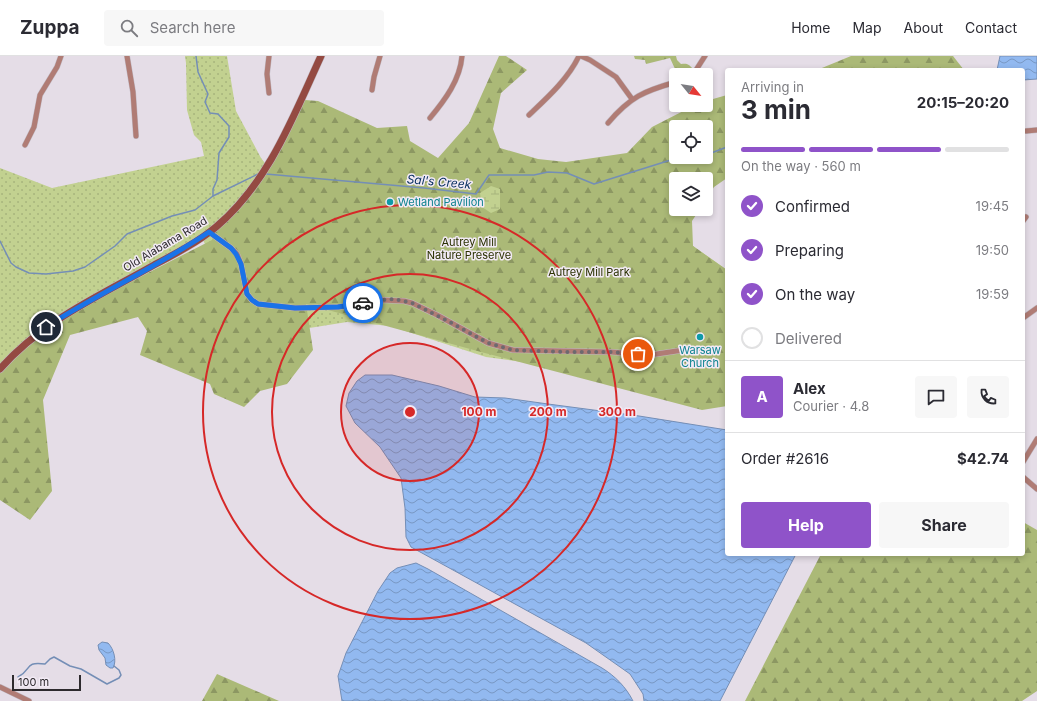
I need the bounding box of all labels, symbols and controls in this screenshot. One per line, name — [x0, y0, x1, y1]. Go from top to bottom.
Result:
search box — [104, 10, 384, 46]
text: Zuppa — [20, 16, 80, 39]
icon: search — [118, 17, 140, 39]
text: Search here — [150, 18, 235, 37]
text: Home — [791, 19, 830, 36]
text: Map — [852, 19, 882, 36]
text: About — [904, 19, 943, 36]
text: Contact — [965, 19, 1017, 36]
north arrow — [669, 68, 713, 112]
map controls — [669, 68, 713, 216]
text: Arriving in — [741, 79, 804, 95]
text: 20:15–20:20 — [917, 93, 1009, 112]
text: 3 min — [741, 94, 811, 125]
button: locate — [669, 120, 713, 164]
text: On the way · 560 m — [741, 158, 861, 174]
water label: Sal's Creek — [406, 171, 472, 192]
button: layers — [669, 172, 713, 216]
place label: Wetland Pavilion — [398, 195, 484, 209]
icon: check — [741, 195, 763, 217]
marker: Wetland Pavilion — [385, 197, 395, 207]
text: Confirmed — [775, 197, 850, 216]
text: 19:45 — [976, 198, 1009, 214]
street label: Old Alabama Road — [120, 213, 210, 275]
park label: Autrey Mill Nature Preserve — [427, 235, 511, 262]
icon: check — [741, 239, 763, 261]
text: Preparing — [775, 241, 844, 260]
text: 19:50 — [976, 242, 1009, 258]
park label: Autrey Mill Park — [548, 265, 630, 279]
courier — [343, 283, 383, 323]
icon: check — [741, 283, 763, 305]
text: On the way — [775, 285, 855, 304]
text: 19:59 — [976, 286, 1009, 302]
icon: car — [352, 292, 374, 314]
pin — [29, 310, 63, 344]
icon: home — [35, 316, 57, 338]
text: Delivered — [775, 329, 842, 348]
marker: Warsaw Church — [695, 332, 705, 342]
pin — [621, 337, 655, 371]
icon: bag — [627, 343, 649, 365]
place label: Warsaw Church — [679, 343, 721, 370]
button: chat — [915, 376, 957, 418]
button: phone — [967, 376, 1009, 418]
text: Alex — [793, 379, 826, 398]
text: A — [756, 387, 768, 406]
text: Courier · 4.8 — [793, 398, 869, 414]
text: 100 m — [461, 404, 497, 419]
text: 200 m — [529, 404, 567, 419]
text: 300 m — [598, 404, 636, 419]
centre of rings — [403, 405, 417, 419]
text: Order #2616 — [741, 449, 829, 468]
text: $42.74 — [957, 449, 1009, 468]
button: Help — [741, 502, 871, 548]
button: Share — [879, 502, 1009, 548]
scale bar — [12, 673, 81, 692]
text: 100 m — [18, 675, 49, 689]

